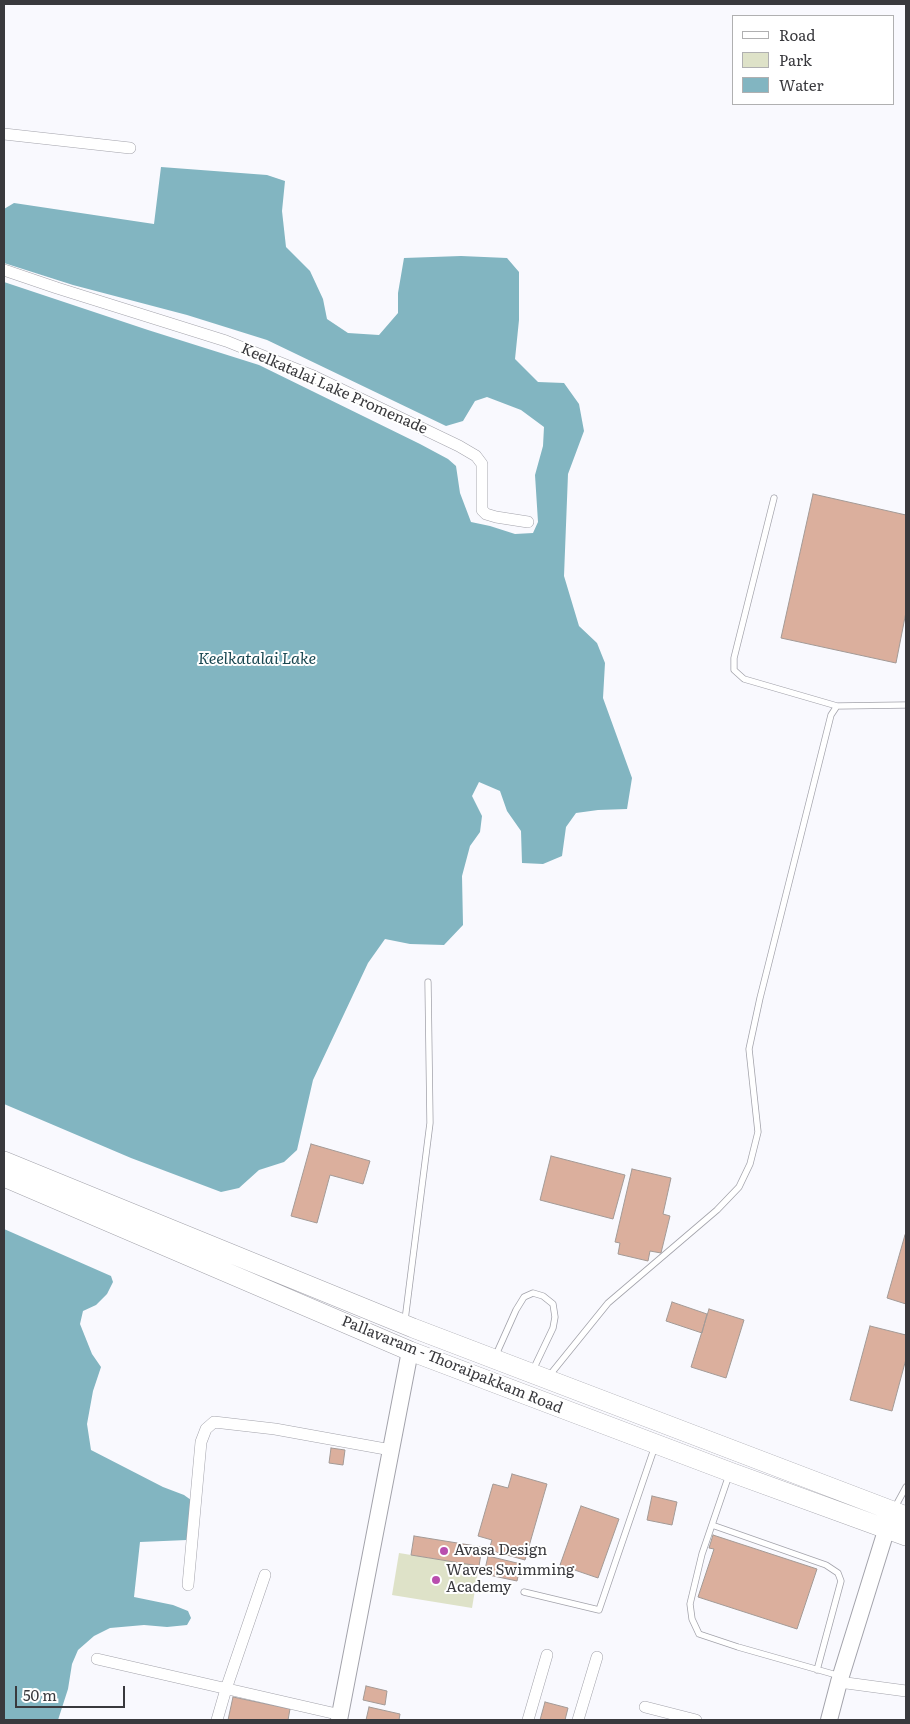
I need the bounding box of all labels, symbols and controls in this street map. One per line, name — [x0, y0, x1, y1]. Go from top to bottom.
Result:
legend — [732, 15, 895, 105]
text: Road — [779, 23, 815, 46]
text: Park — [779, 48, 812, 71]
text: Water — [779, 73, 824, 96]
street label: Keelkatalai Lake Promenade — [238, 340, 430, 438]
water label: Keelkatalai Lake — [198, 649, 316, 669]
street label: Pallavaram - Thoraipakkam Road — [339, 1312, 565, 1418]
place label: Avasa Design — [454, 1542, 547, 1560]
marker: Avasa Design — [438, 1545, 450, 1557]
place label: Waves Swimming Academy — [446, 1562, 574, 1597]
marker: Waves Swimming Academy — [430, 1574, 442, 1586]
scale bar — [18, 1676, 128, 1708]
text: 50 m — [23, 1683, 57, 1706]

